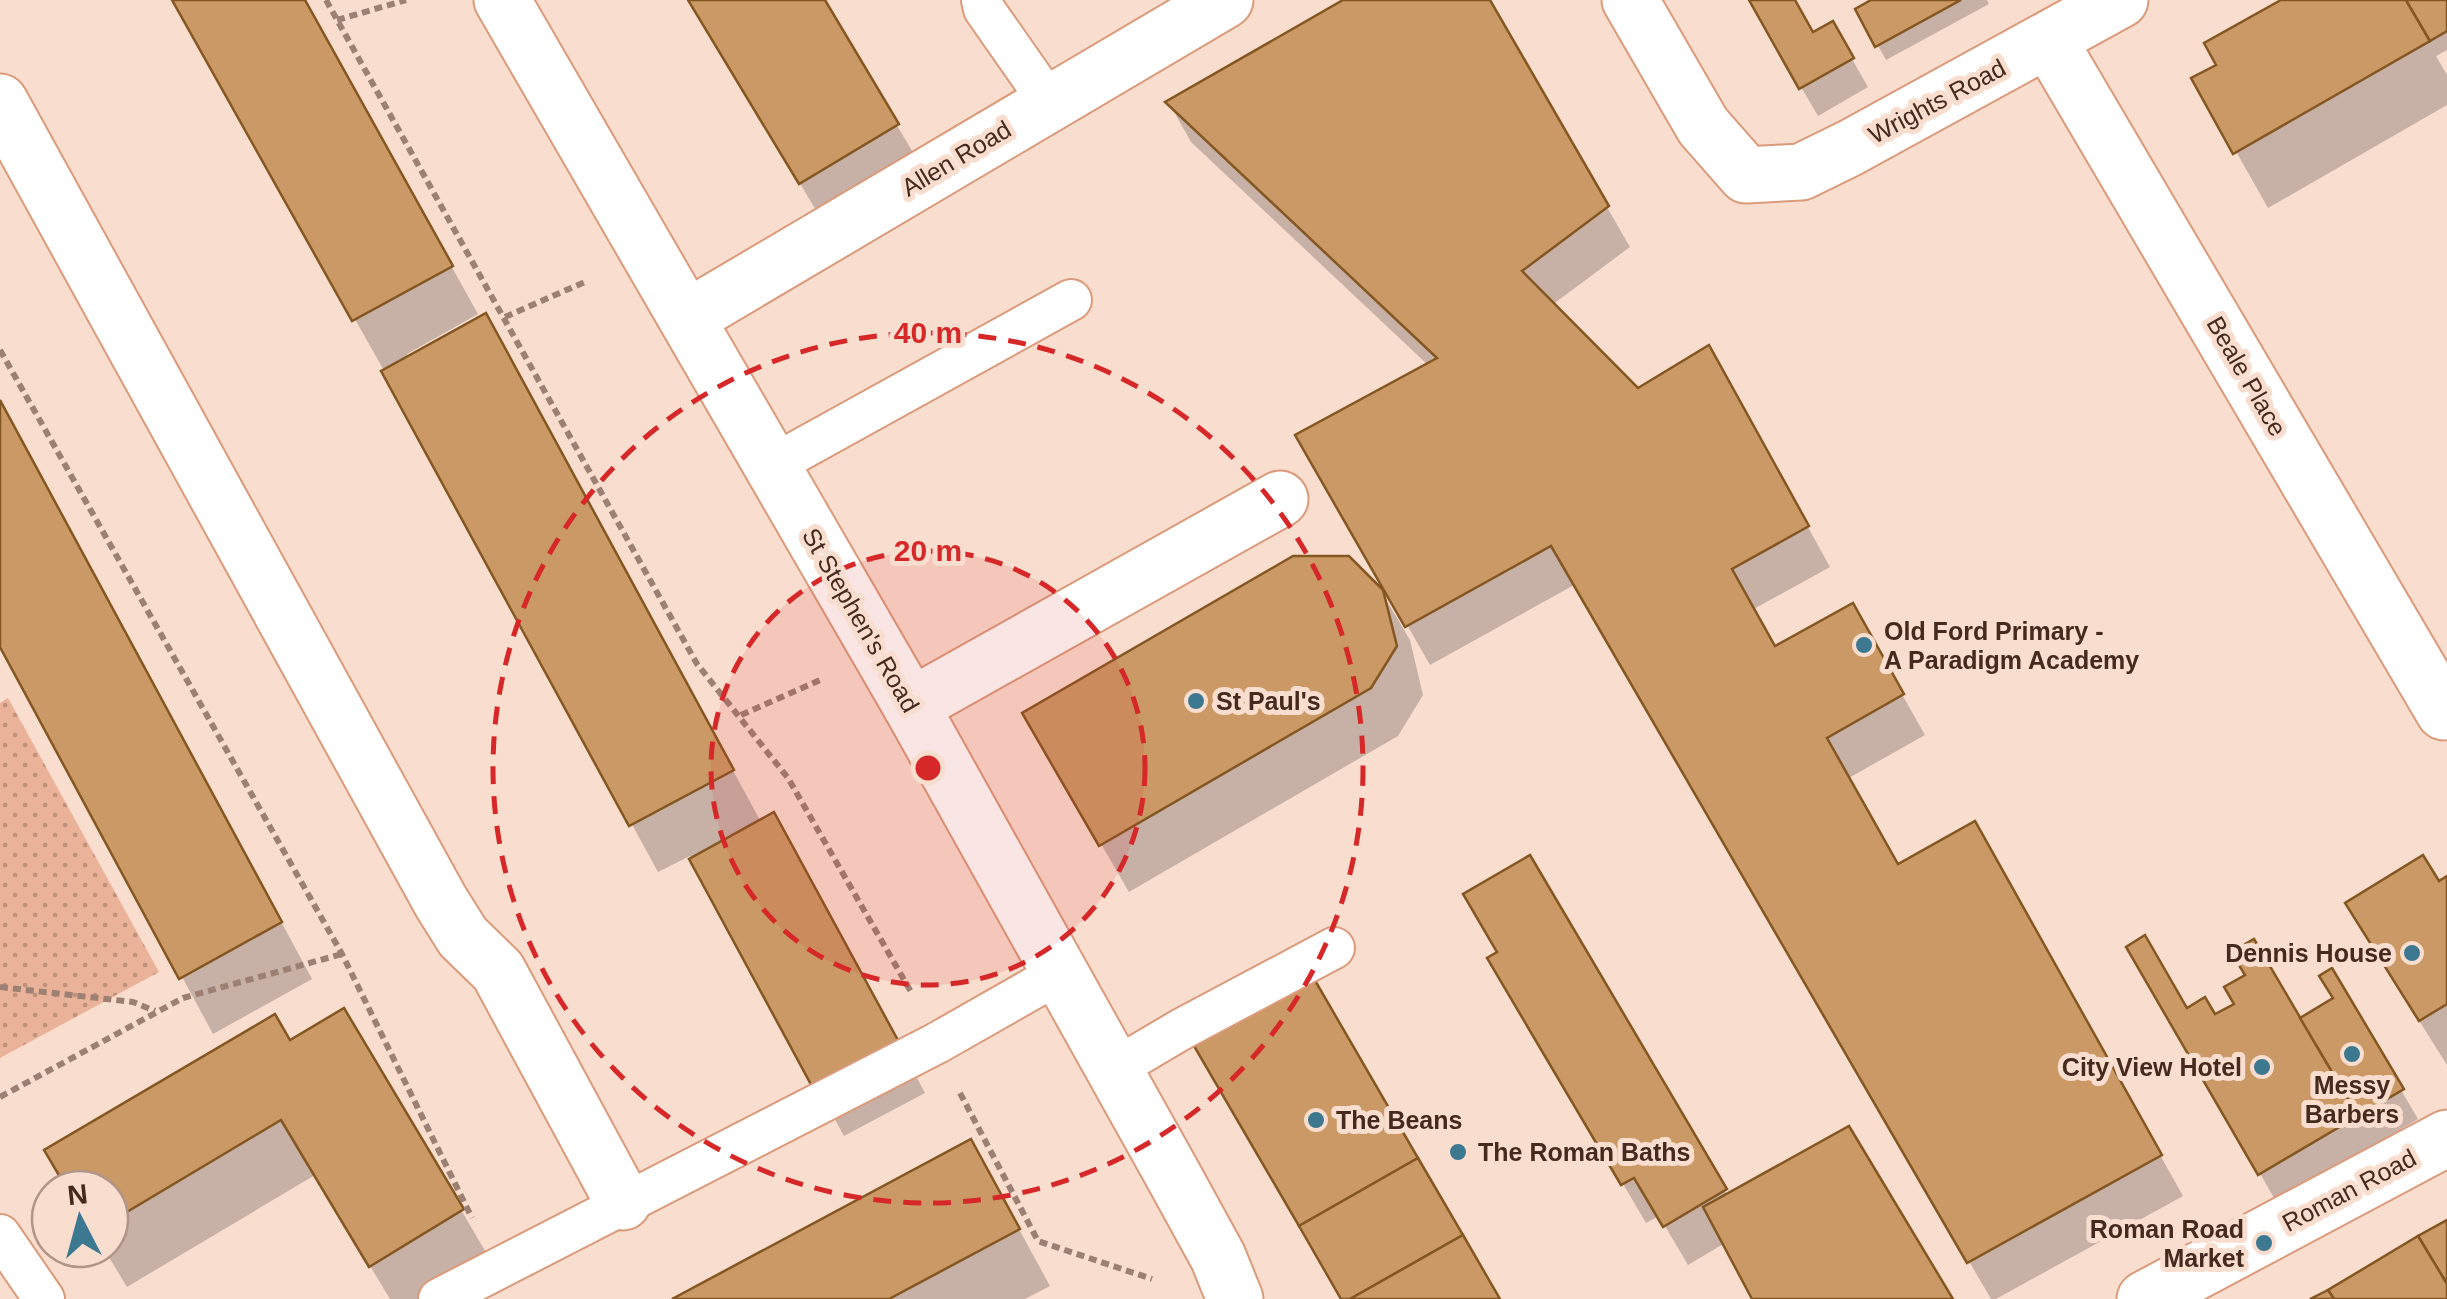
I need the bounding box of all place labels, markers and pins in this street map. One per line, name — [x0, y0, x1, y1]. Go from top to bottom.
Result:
place label: Old Ford Primary - A Paradigm Academy — [1884, 617, 2139, 674]
marker: Old Ford Primary - A Paradigm Academy — [1853, 634, 1875, 656]
place label: St Paul's — [1216, 687, 1321, 715]
marker: St Paul's — [1185, 690, 1207, 712]
centre of rings — [910, 750, 946, 786]
place label: Dennis House — [2225, 939, 2392, 967]
marker: Dennis House — [2401, 942, 2423, 964]
marker: Messy Barbers — [2341, 1043, 2363, 1065]
place label: City View Hotel — [2062, 1053, 2242, 1081]
marker: City View Hotel — [2251, 1056, 2273, 1078]
place label: Messy Barbers — [2305, 1071, 2399, 1128]
place label: The Beans — [1336, 1106, 1462, 1134]
marker: The Beans — [1305, 1109, 1327, 1131]
place label: The Roman Baths — [1478, 1138, 1691, 1166]
marker: The Roman Baths — [1447, 1141, 1469, 1163]
place label: Roman Road Market — [2090, 1215, 2245, 1272]
marker: Roman Road Market — [2253, 1232, 2275, 1254]

